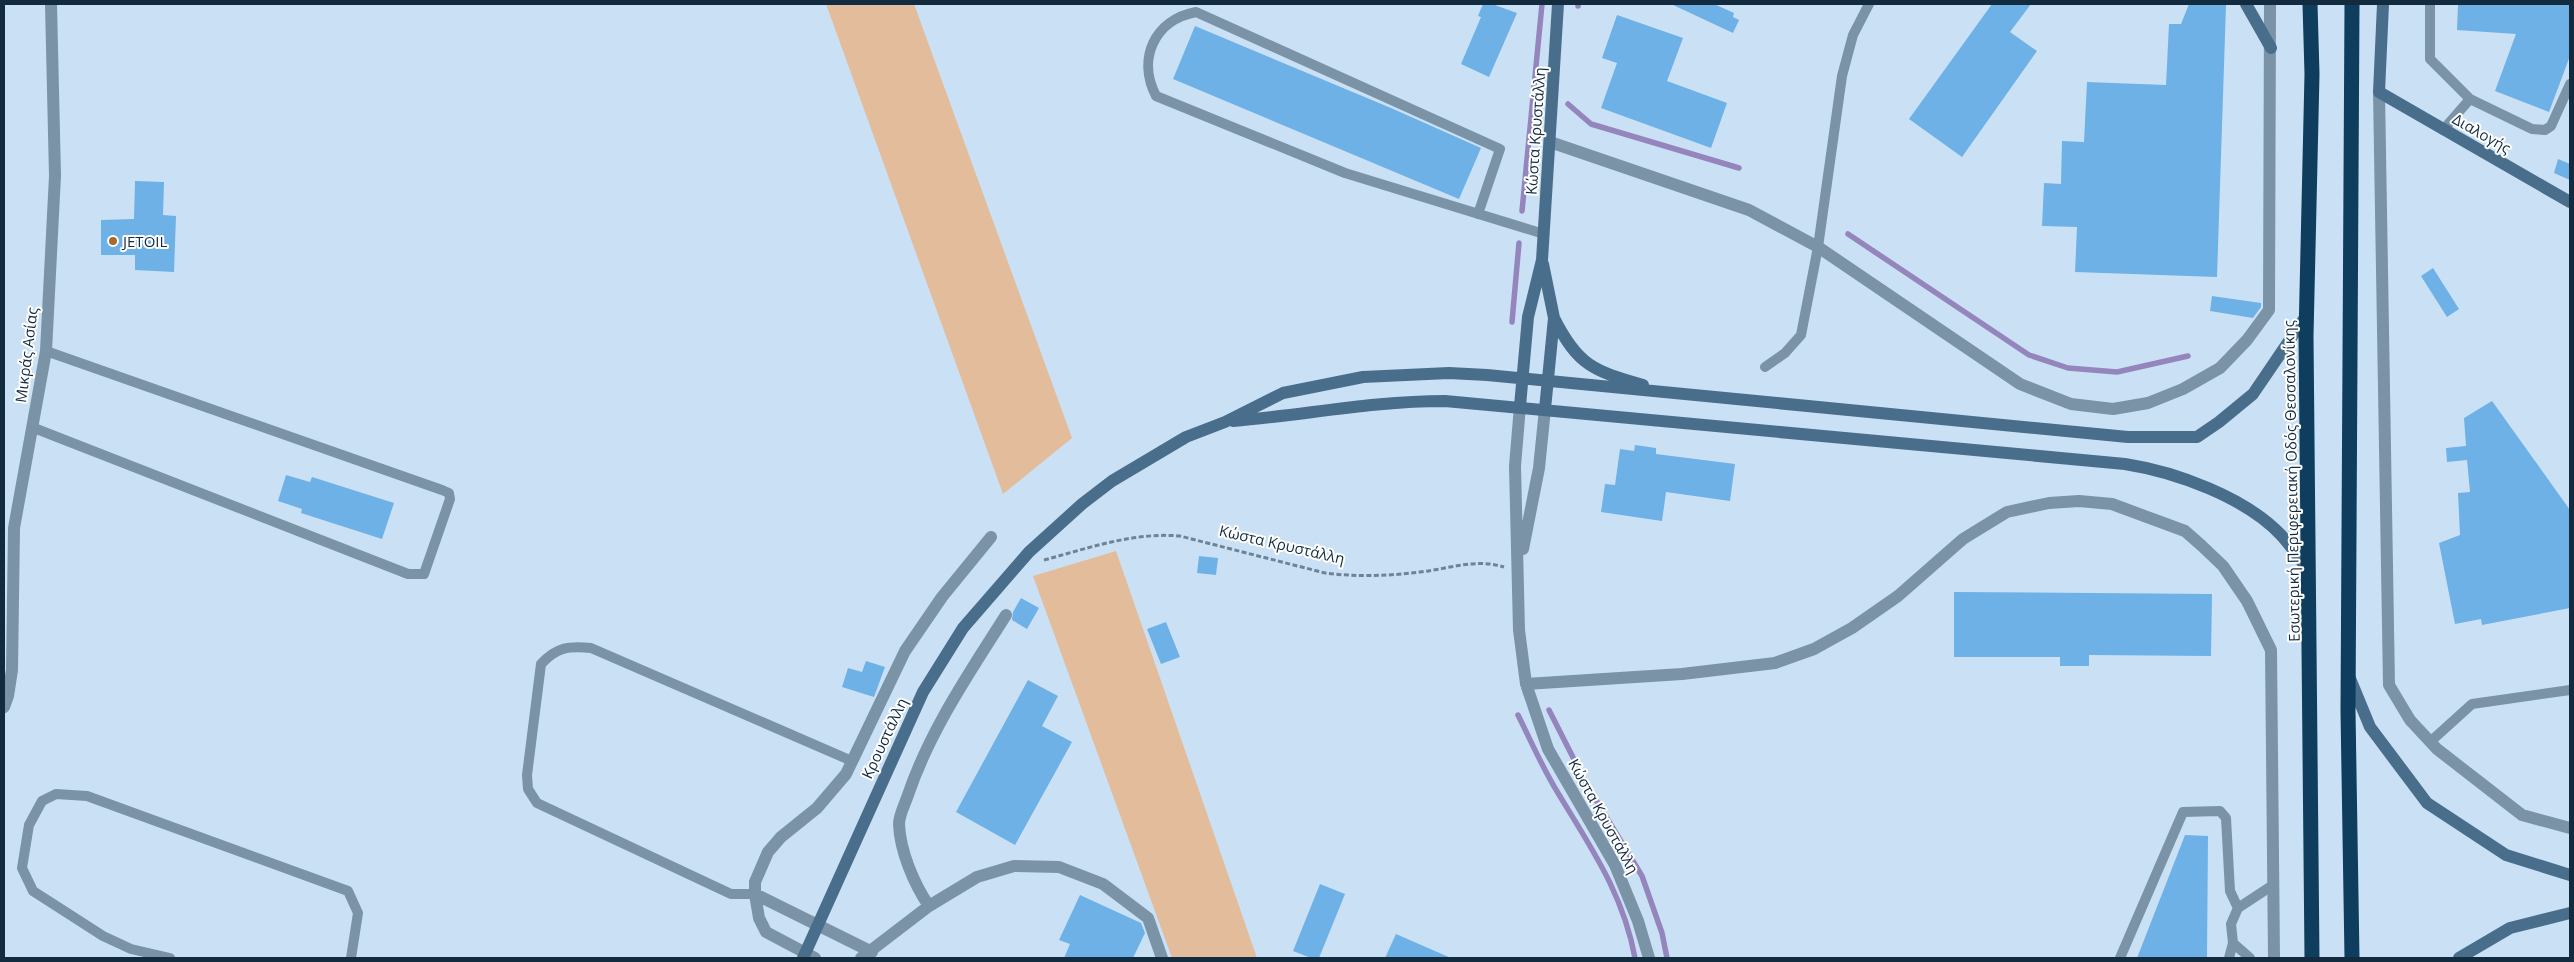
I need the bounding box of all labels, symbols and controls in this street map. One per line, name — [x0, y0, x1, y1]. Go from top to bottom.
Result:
street label: Κώστα Κρυστάλλη — [1521, 66, 1549, 196]
street label: Διαλογής — [2449, 108, 2515, 158]
place label: JETOIL — [121, 231, 167, 251]
marker: JETOIL — [107, 235, 119, 247]
street label: Μικράς Ασίας — [10, 306, 42, 404]
street label: Εσωτερική Περιφερειακή Οδός Θεσσαλονίκης — [2278, 320, 2304, 642]
street label: Κώστα Κρυστάλλη — [1217, 520, 1347, 568]
street label: Κρουστάλλη — [857, 694, 911, 782]
street label: Κώστα Κρυστάλλη — [1564, 755, 1644, 877]

